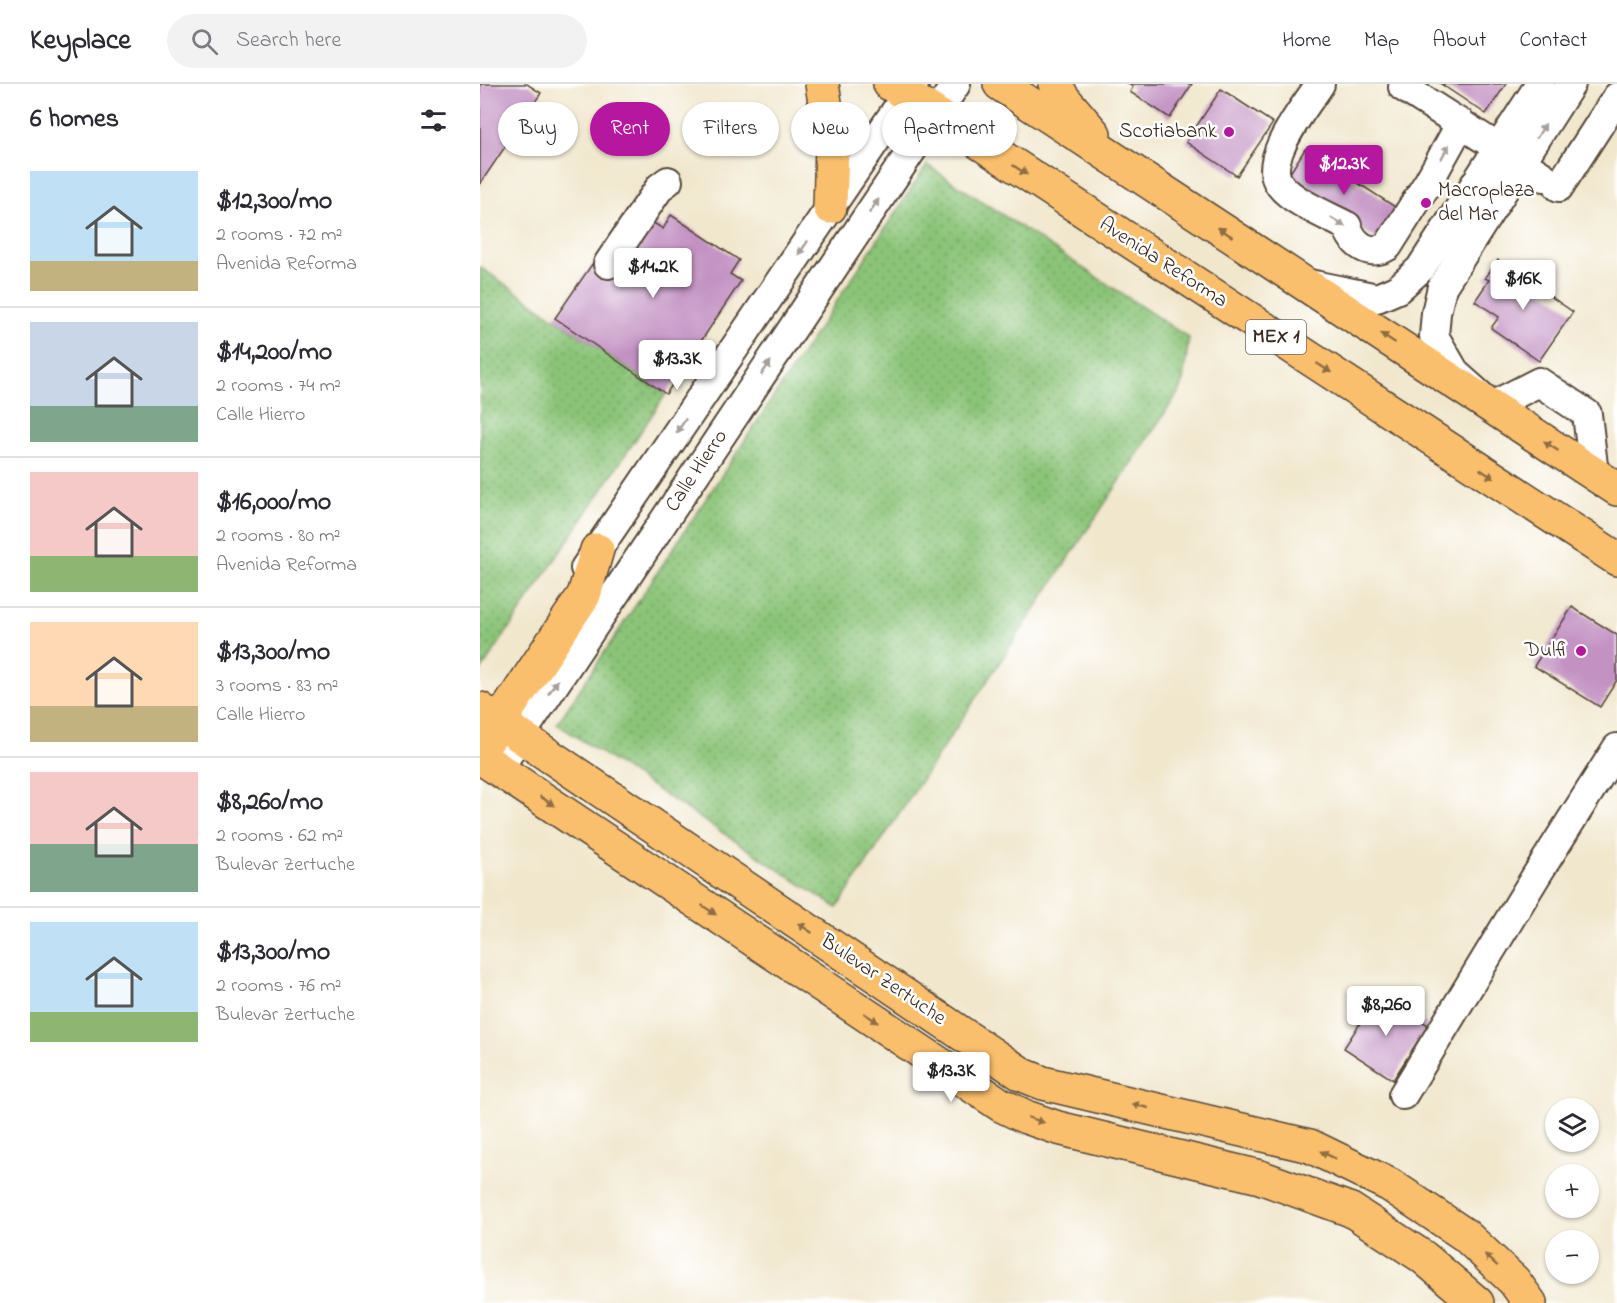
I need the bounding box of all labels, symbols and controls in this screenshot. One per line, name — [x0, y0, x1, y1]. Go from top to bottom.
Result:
search box — [167, 14, 587, 68]
text: Keyplace — [30, 21, 131, 62]
icon: search — [188, 25, 221, 58]
text: Search here — [236, 25, 341, 57]
text: Home — [1282, 26, 1331, 56]
text: Map — [1364, 26, 1399, 56]
text: About — [1432, 26, 1486, 56]
text: Contact — [1519, 26, 1587, 56]
text: 6 homes — [30, 101, 119, 139]
chip: Buy — [498, 102, 578, 156]
chip: Rent — [590, 102, 670, 156]
chip: Filters — [682, 102, 779, 156]
chip: New — [791, 102, 870, 156]
chip: Apartment — [882, 102, 1017, 156]
icon: filters — [417, 104, 450, 137]
place label: Scotiabank — [1119, 117, 1218, 147]
one-way arrow — [1535, 123, 1546, 139]
marker: Scotiabank — [1222, 125, 1236, 139]
one-way arrow — [1440, 143, 1450, 160]
pin: $12.3K — [1295, 145, 1393, 196]
text: $12.3K — [1319, 150, 1369, 179]
one-way arrow — [1011, 164, 1028, 175]
place label: Macroplaza del Mar — [1438, 176, 1535, 230]
text: $12,300/mo — [216, 183, 332, 221]
icon: home — [78, 195, 150, 267]
marker: Macroplaza del Mar — [1419, 196, 1433, 210]
one-way arrow — [869, 197, 880, 214]
street label: Avenida Reforma — [1093, 210, 1233, 316]
one-way arrow — [1330, 217, 1346, 228]
text: 2 rooms · 72 m² — [216, 221, 343, 250]
one-way arrow — [1216, 226, 1233, 237]
one-way arrow — [797, 239, 809, 255]
pin: $14.2K — [604, 248, 702, 299]
text: Avenida Reforma — [216, 250, 357, 279]
text: $14.2K — [628, 253, 678, 282]
pin: $16K — [1487, 260, 1559, 311]
text: $16K — [1505, 265, 1541, 294]
road number: MEX 1 — [1246, 320, 1306, 354]
one-way arrow — [1380, 333, 1396, 344]
text: $14,200/mo — [216, 334, 332, 372]
pin: $13.3K — [628, 340, 726, 391]
text: $13.3K — [653, 345, 701, 374]
icon: home — [78, 346, 150, 418]
one-way arrow — [760, 360, 772, 376]
one-way arrow — [1316, 362, 1332, 373]
text: 2 rooms · 74 m² — [216, 372, 341, 401]
text: Calle Hierro — [216, 401, 305, 430]
one-way arrow — [676, 418, 687, 434]
street label: Calle Hierro — [658, 424, 736, 518]
one-way arrow — [1542, 440, 1559, 451]
one-way arrow — [1479, 469, 1495, 480]
text: $16,000/mo — [216, 484, 331, 522]
icon: home — [78, 496, 150, 568]
text: 2 rooms · 80 m² — [216, 522, 341, 551]
text: Avenida Reforma — [216, 551, 357, 580]
text: $13,300/mo — [216, 634, 330, 672]
place label: Dulfi — [1524, 636, 1569, 666]
marker: Dulfi — [1574, 644, 1588, 658]
icon: home — [78, 646, 150, 718]
text: 3 rooms · 83 m² — [216, 672, 338, 701]
one-way arrow — [547, 679, 558, 695]
text: Calle Hierro — [216, 701, 305, 730]
text: $8,260/mo — [216, 784, 323, 822]
one-way arrow — [538, 795, 554, 807]
icon: home — [78, 796, 150, 868]
text: 2 rooms · 62 m² — [216, 822, 343, 851]
text: Bulevar Zertuche — [216, 851, 355, 880]
one-way arrow — [700, 904, 716, 916]
one-way arrow — [798, 922, 814, 934]
street label: Bulevar Zertuche — [813, 926, 952, 1034]
text: $13,300/mo — [216, 934, 330, 972]
icon: home — [78, 946, 150, 1018]
text: 2 rooms · 76 m² — [216, 972, 341, 1001]
pin: $8,260 — [1337, 986, 1435, 1037]
text: $8,260 — [1361, 991, 1411, 1020]
text: Bulevar Zertuche — [216, 1001, 355, 1030]
one-way arrow — [862, 1012, 878, 1024]
pin: $13.3K — [902, 1052, 1000, 1103]
text: $13.3K — [927, 1057, 975, 1086]
map controls — [1545, 1098, 1599, 1284]
button: layers — [1545, 1098, 1599, 1152]
one-way arrow — [1131, 1101, 1149, 1111]
one-way arrow — [1027, 1116, 1045, 1126]
one-way arrow — [1320, 1150, 1337, 1159]
button: + — [1545, 1164, 1599, 1218]
button: − — [1545, 1230, 1599, 1284]
one-way arrow — [1484, 1253, 1499, 1267]

